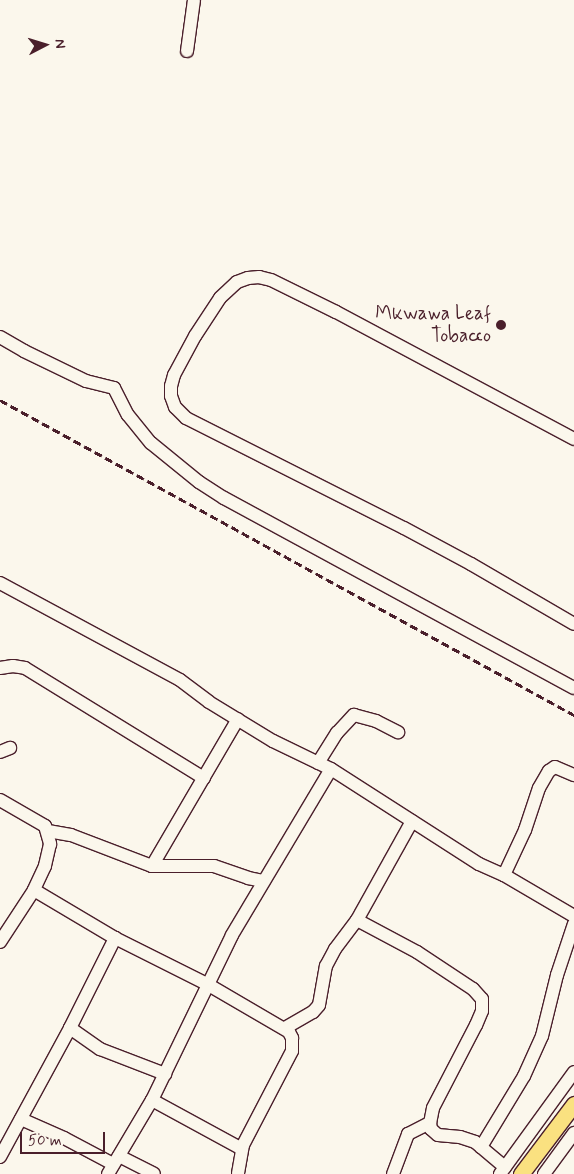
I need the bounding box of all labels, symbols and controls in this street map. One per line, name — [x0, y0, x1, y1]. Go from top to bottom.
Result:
north arrow — [20, 20, 70, 70]
text: N — [51, 38, 69, 49]
place label: Mkwawa Leaf Tobacco — [373, 303, 491, 347]
marker: Mkwawa Leaf Tobacco — [495, 319, 507, 331]
scale bar — [22, 1122, 108, 1154]
text: 50 m — [28, 1131, 62, 1151]

